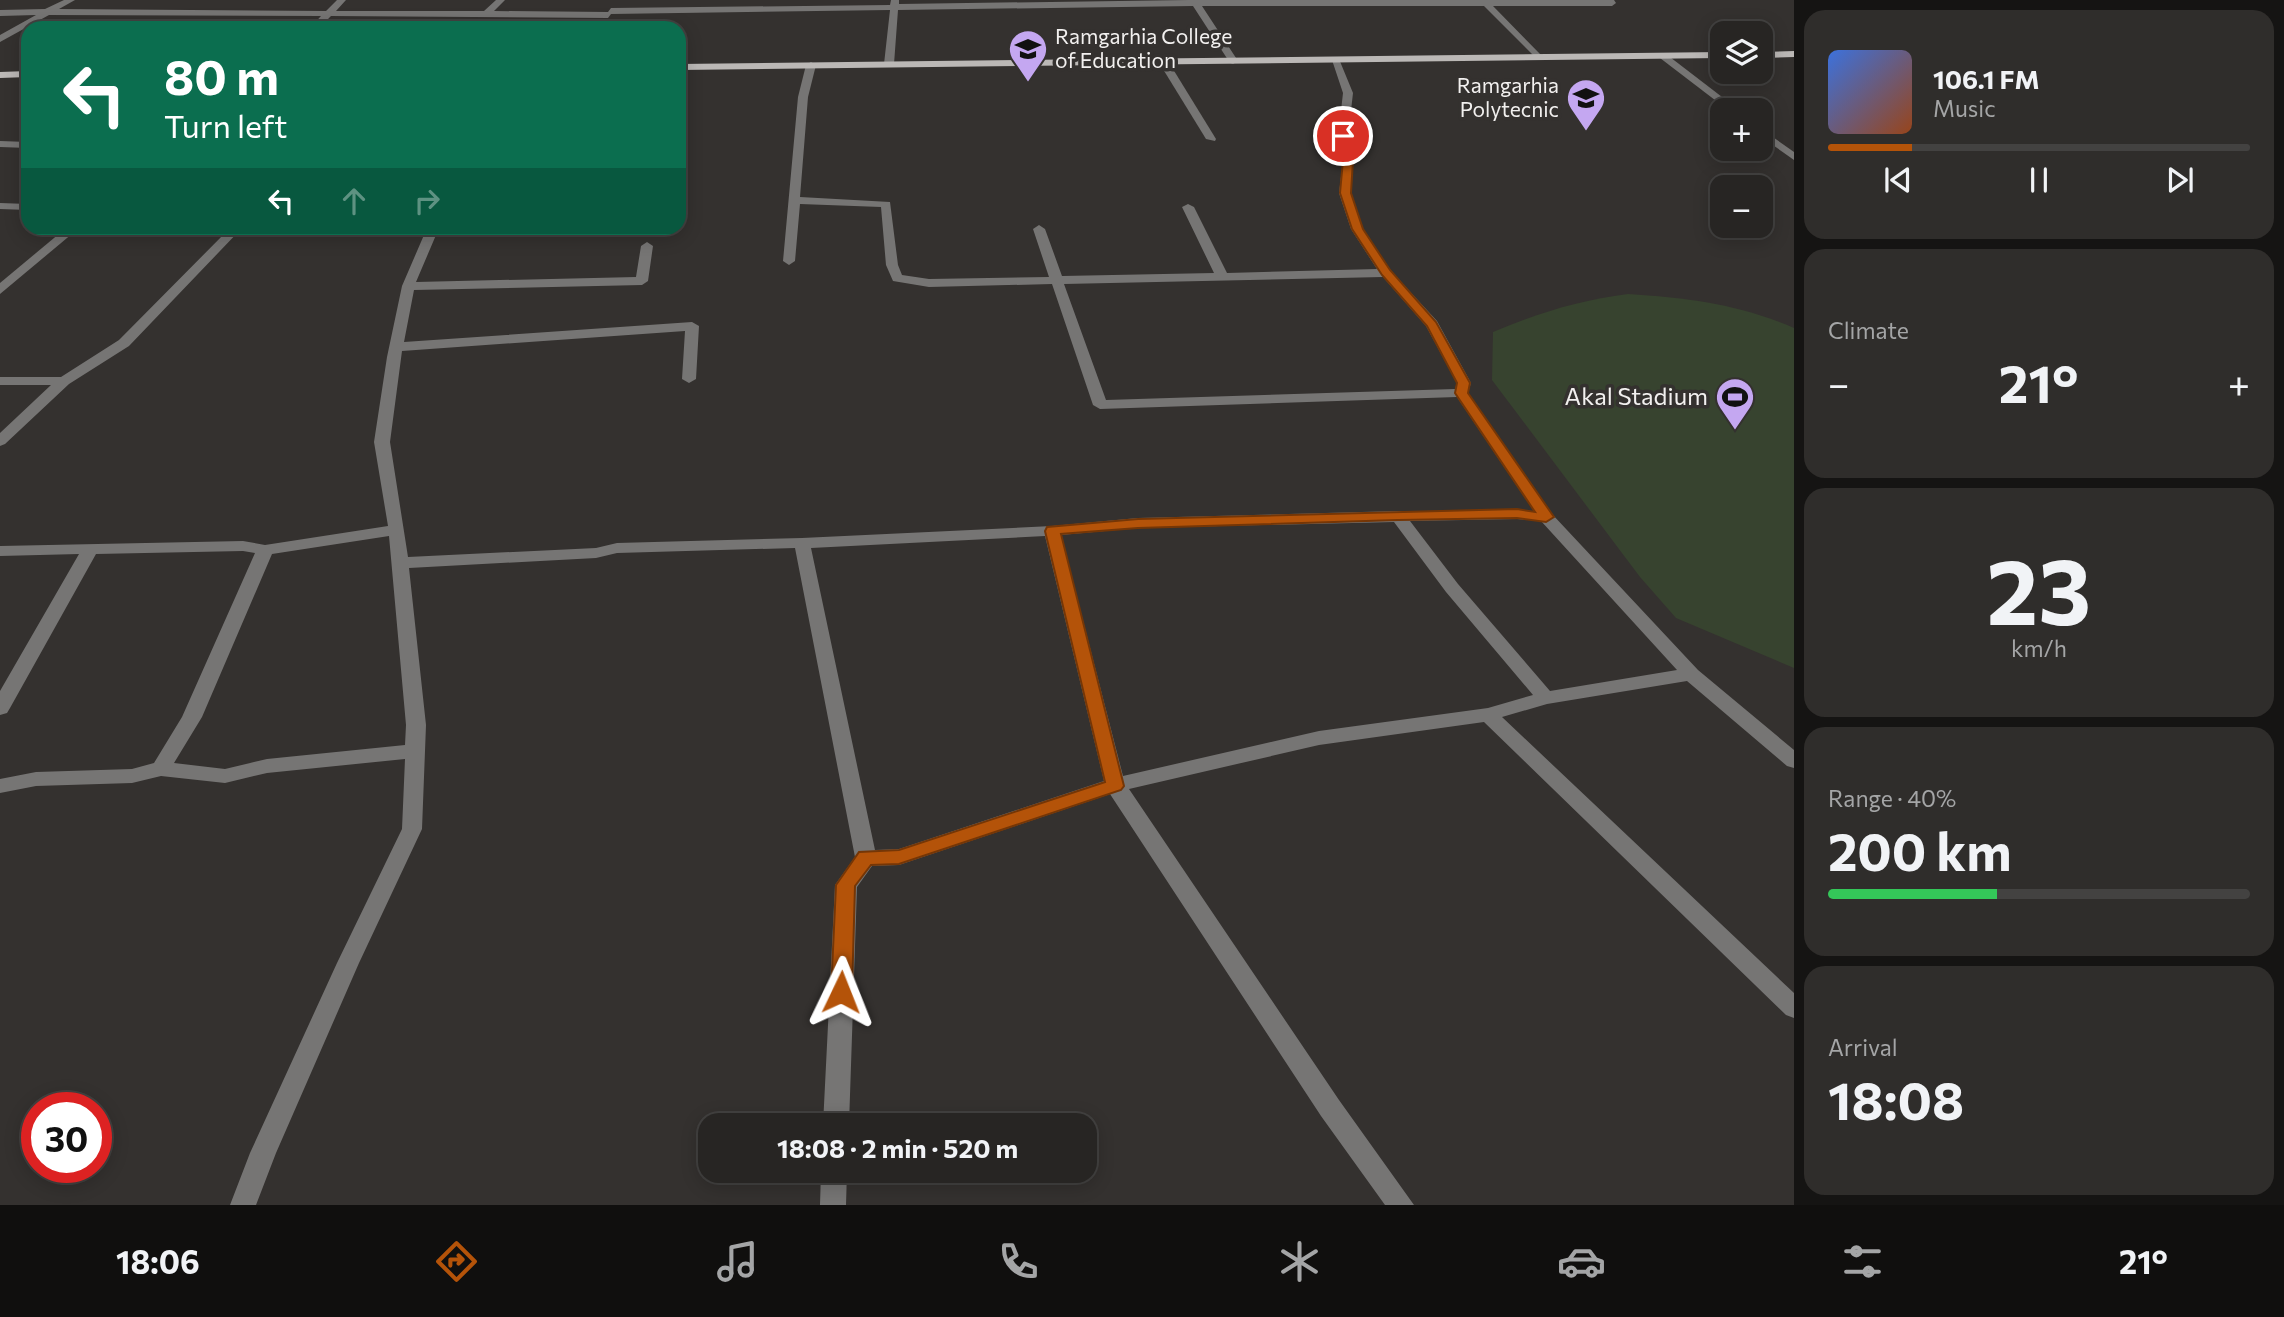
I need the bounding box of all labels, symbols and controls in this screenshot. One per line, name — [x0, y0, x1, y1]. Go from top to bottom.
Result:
map controls — [1710, 21, 1773, 238]
button: layers — [1710, 21, 1773, 84]
place label: Ramgarhia College of Education — [1055, 23, 1232, 72]
school or university icon: Ramgarhia College of Education — [1007, 28, 1049, 83]
text: 80 m — [164, 45, 279, 105]
icon: left — [49, 49, 140, 140]
text: 106.1 FM — [1933, 63, 2039, 94]
place label: Ramgarhia Polytecnic — [1457, 72, 1559, 121]
school or university icon: Ramgarhia Polytecnic — [1565, 77, 1607, 132]
text: Music — [1933, 94, 1996, 122]
button: + — [1710, 98, 1773, 161]
text: Turn left — [164, 105, 288, 145]
pin — [1313, 106, 1373, 166]
icon: arrive — [1324, 117, 1362, 155]
icon: previous — [1879, 161, 1917, 199]
icon: pause — [2020, 161, 2058, 199]
icon: next — [2161, 161, 2199, 199]
button: − — [1710, 175, 1773, 238]
icon: left — [262, 182, 300, 220]
icon: ahead — [335, 182, 373, 220]
icon: right — [408, 182, 446, 220]
text: Climate — [1828, 316, 1909, 344]
text: 21° — [1999, 350, 2078, 414]
text: − — [1828, 359, 1850, 406]
text: + — [2228, 359, 2250, 406]
sports icon: Akal Stadium — [1714, 376, 1756, 431]
place label: Akal Stadium — [1565, 381, 1708, 410]
text: 23 — [1987, 532, 2091, 644]
text: km/h — [2011, 634, 2067, 662]
text: Range · 40% — [1828, 784, 1956, 812]
text: 200 km — [1828, 818, 2012, 882]
position arrow — [804, 955, 878, 1029]
text: Arrival — [1828, 1033, 1898, 1061]
text: 18:08 — [1828, 1067, 1964, 1131]
speed limit sign: 30 — [21, 1092, 112, 1183]
text: 18:08 · 2 min · 520 m — [777, 1132, 1018, 1163]
icon: directions — [432, 1237, 481, 1286]
icon: music — [713, 1237, 762, 1286]
icon: phone — [994, 1237, 1043, 1286]
icon: climate — [1275, 1237, 1324, 1286]
icon: car — [1557, 1237, 1606, 1286]
icon: filters — [1838, 1237, 1887, 1286]
text: 18:06 — [116, 1241, 200, 1281]
text: 21° — [2119, 1241, 2168, 1281]

